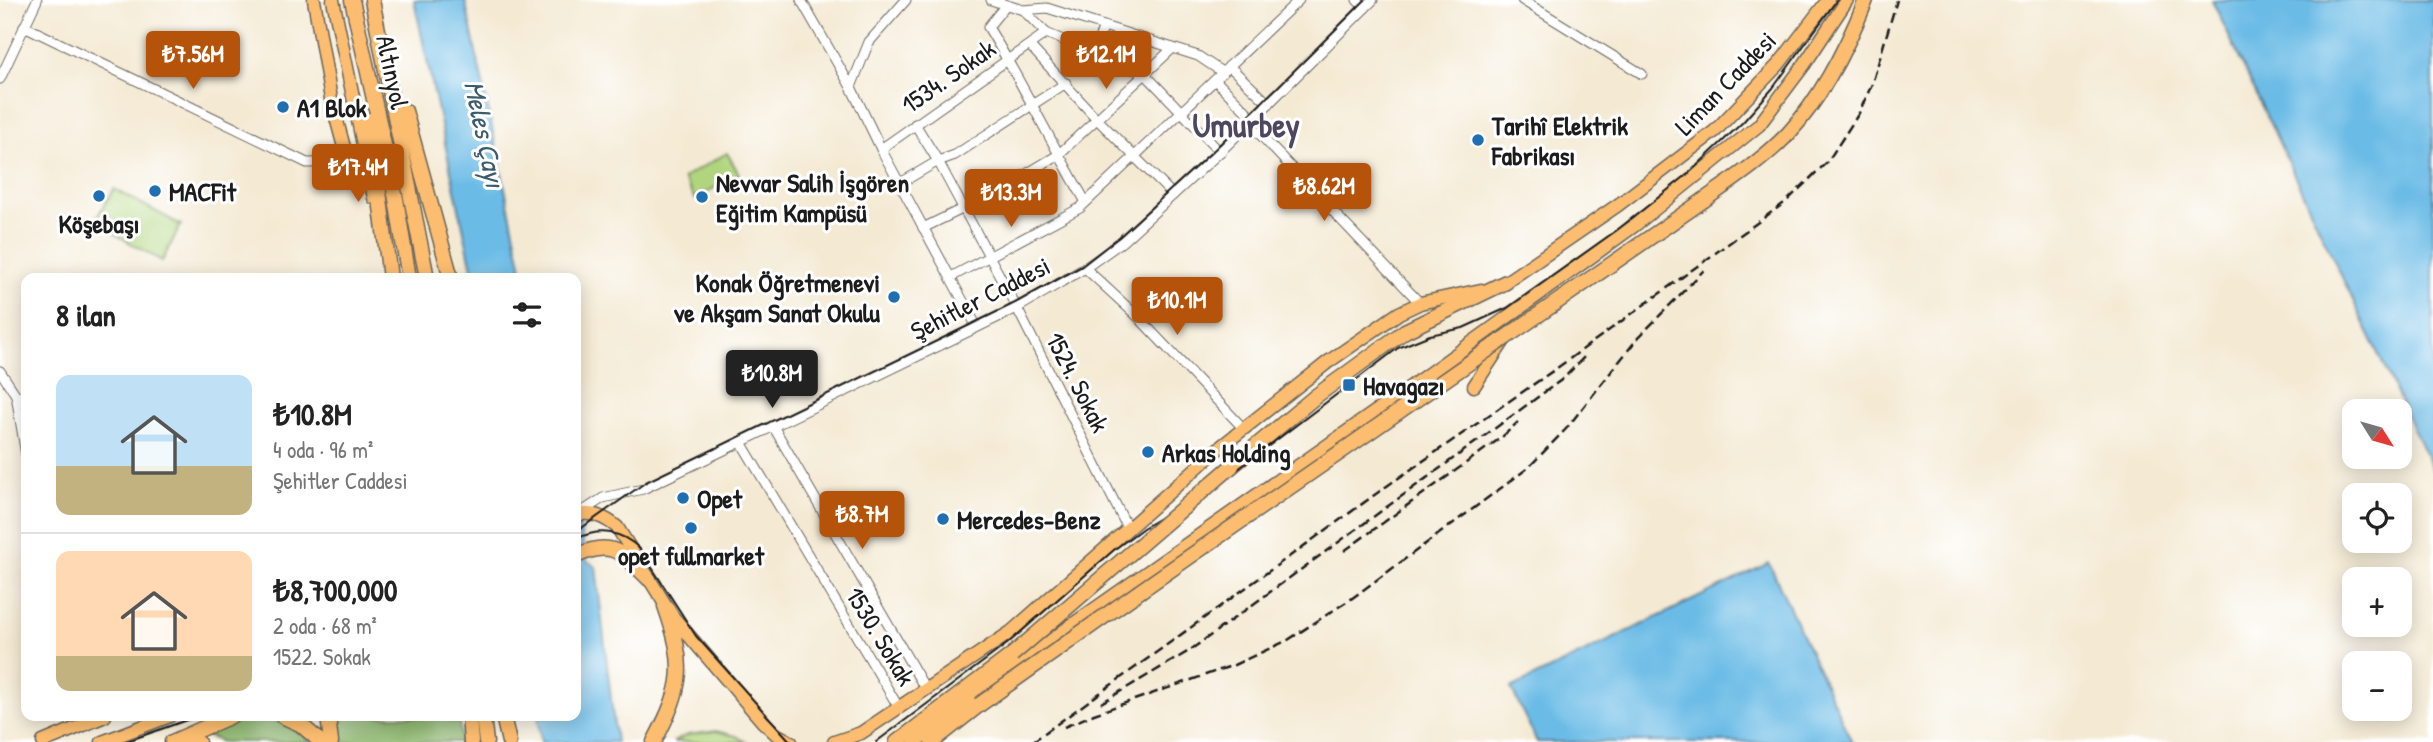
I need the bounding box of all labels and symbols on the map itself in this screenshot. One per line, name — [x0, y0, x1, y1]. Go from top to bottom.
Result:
street label: Liman Caddesi — [1667, 23, 1783, 143]
street label: 1534. Sokak — [894, 31, 1002, 121]
pin: ₺7.56M — [136, 32, 250, 91]
street label: Altınyol — [368, 32, 418, 112]
pin: ₺12.1M — [1049, 32, 1163, 91]
water label: Meles Çayı — [455, 77, 515, 192]
place label: A1 Blok — [297, 90, 367, 125]
marker: A1 Blok — [275, 99, 291, 115]
district label: Umurbey — [1192, 103, 1300, 149]
place label: Tarihî Elektrik Fabrikası — [1491, 108, 1628, 173]
marker: Tarihî Elektrik Fabrikası — [1470, 132, 1486, 148]
pin: ₺17.4M — [301, 144, 415, 204]
pin: ₺8.62M — [1267, 164, 1381, 223]
place label: Nevvar Salih İşgören Eğitim Kampüsü — [716, 165, 909, 231]
pin: ₺13.3M — [954, 170, 1068, 229]
place label: MACFit — [169, 174, 237, 209]
marker: MACFit — [147, 183, 163, 199]
marker: Köşebaşı — [91, 188, 107, 204]
marker: Nevvar Salih İşgören Eğitim Kampüsü — [694, 189, 710, 205]
place label: Köşebaşı — [58, 206, 140, 241]
street label: Şehitler Caddesi — [904, 248, 1056, 348]
place label: Konak Öğretmenevi ve Akşam Sanat Okulu — [674, 265, 881, 330]
pin: ₺10.1M — [1120, 278, 1234, 337]
marker: Konak Öğretmenevi ve Akşam Sanat Okulu — [886, 289, 902, 305]
street label: 1524. Sokak — [1038, 326, 1118, 438]
pin: ₺10.8M — [715, 350, 829, 410]
place label: Havagazı — [1363, 368, 1445, 404]
marker: Havagazı — [1341, 377, 1357, 393]
north arrow — [2342, 399, 2412, 469]
place label: Arkas Holding — [1162, 435, 1291, 471]
marker: Arkas Holding — [1140, 444, 1156, 460]
place label: Opet — [697, 481, 743, 517]
marker: Opet — [675, 490, 691, 506]
pin: ₺8.7M — [813, 491, 911, 551]
place label: Mercedes-Benz — [957, 502, 1101, 537]
marker: Mercedes-Benz — [935, 511, 951, 527]
marker: opet fullmarket — [683, 520, 699, 536]
place label: opet fullmarket — [618, 538, 765, 574]
street label: 1530. Sokak — [838, 580, 924, 692]

